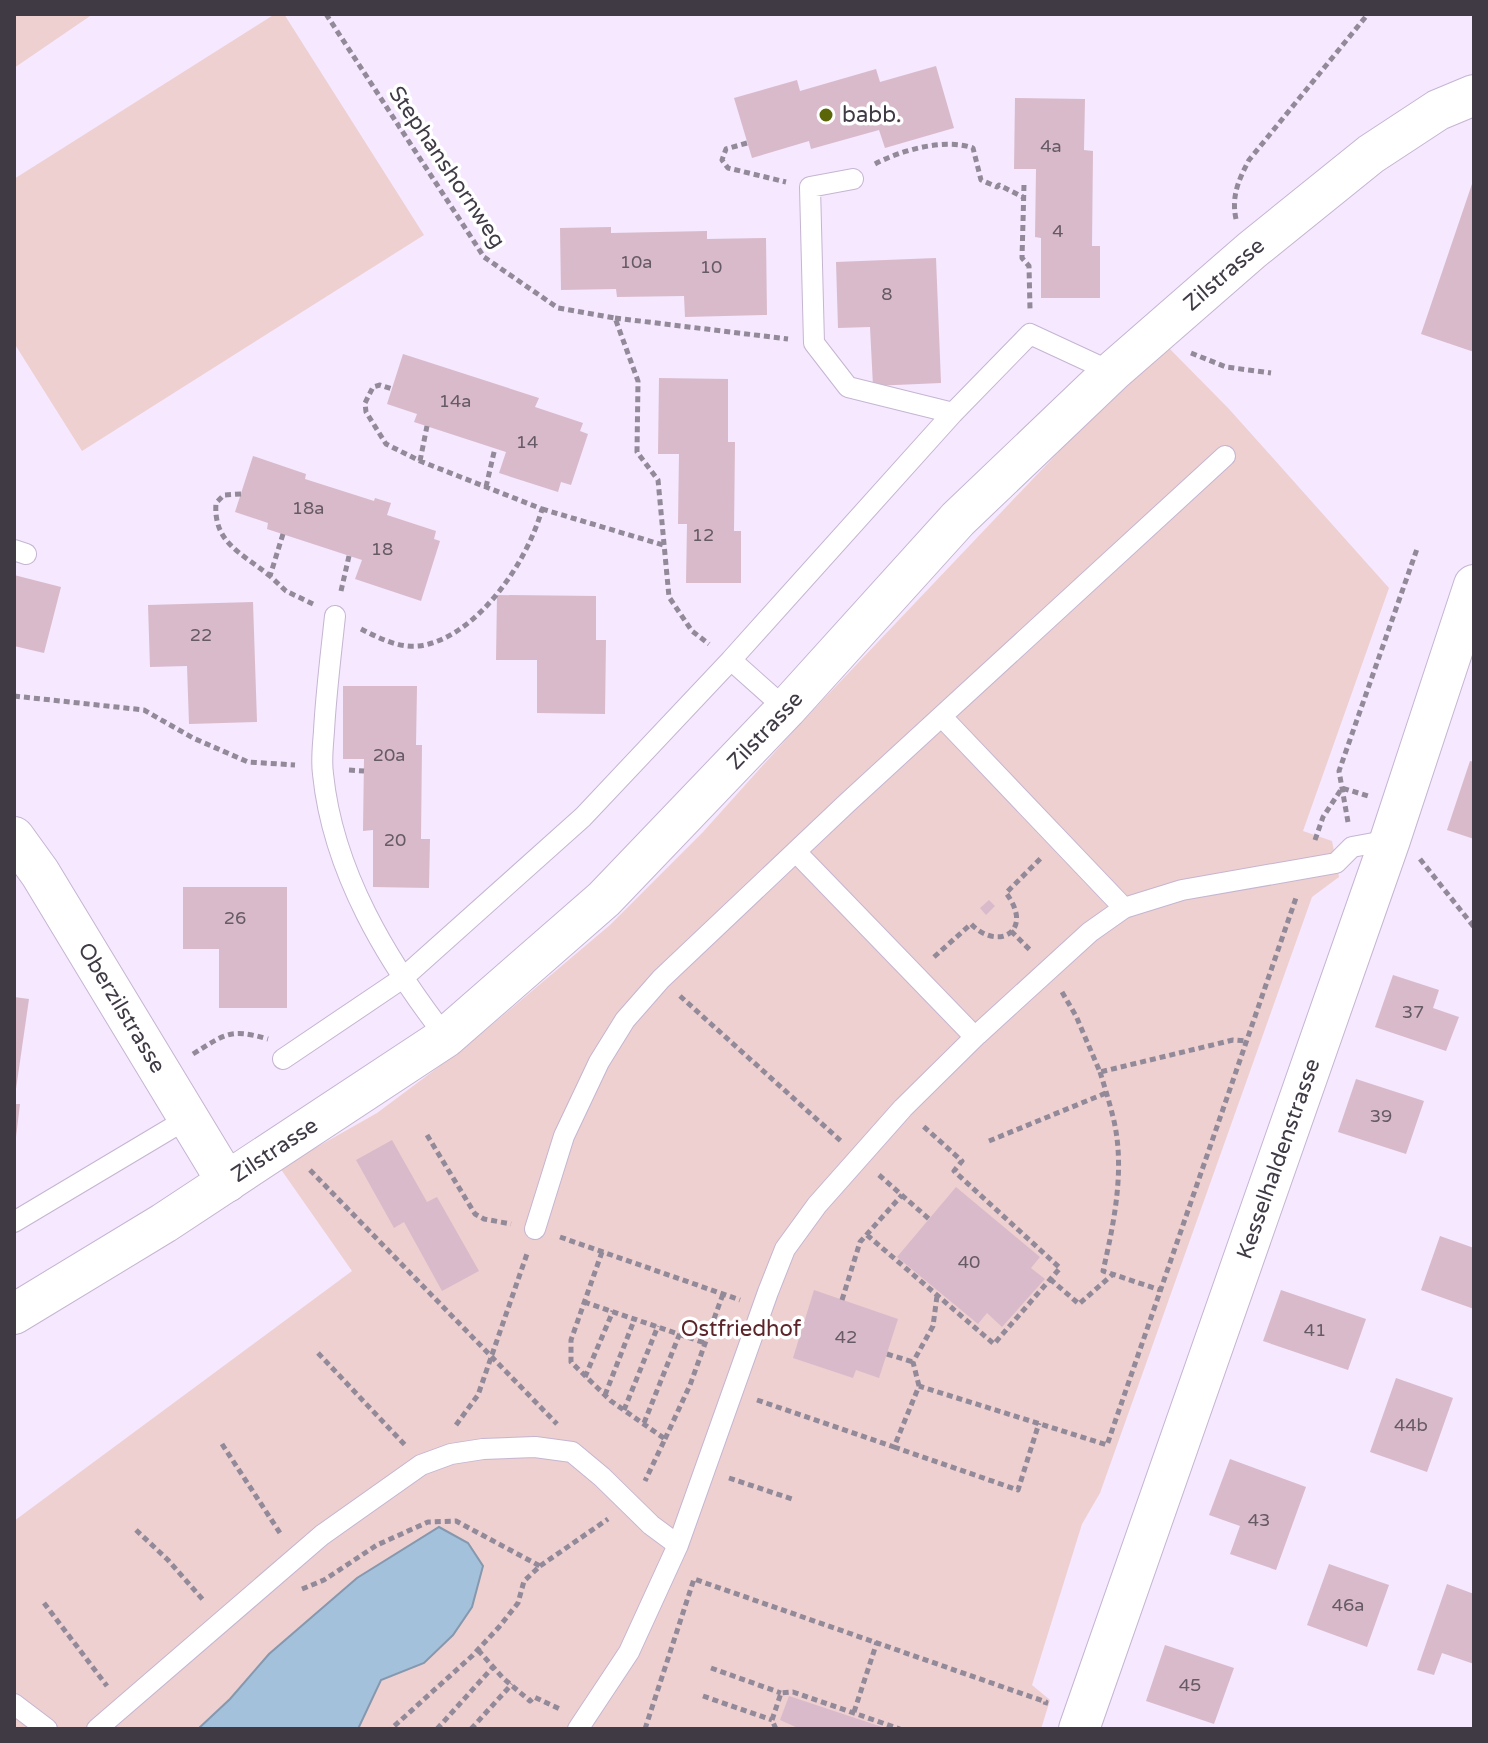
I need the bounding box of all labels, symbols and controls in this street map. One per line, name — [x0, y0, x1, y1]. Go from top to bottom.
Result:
street label: Stephanshornweg — [383, 81, 511, 253]
place label: babb. — [842, 102, 902, 128]
marker: babb. — [817, 106, 835, 124]
house number: 4a — [1040, 135, 1062, 157]
house number: 4 — [1052, 220, 1064, 242]
street label: Zilstrasse — [1178, 232, 1270, 316]
house number: 10a — [620, 251, 652, 273]
house number: 10 — [700, 256, 722, 278]
house number: 8 — [881, 283, 893, 305]
house number: 14a — [439, 390, 471, 412]
house number: 14 — [516, 431, 538, 453]
house number: 18a — [292, 497, 324, 519]
house number: 12 — [692, 524, 714, 546]
house number: 18 — [371, 538, 393, 560]
house number: 22 — [190, 624, 212, 646]
street label: Zilstrasse — [722, 686, 808, 775]
house number: 20a — [373, 744, 405, 766]
house number: 20 — [384, 829, 406, 851]
house number: 26 — [224, 907, 246, 929]
street label: Oberzilstrasse — [72, 938, 171, 1078]
house number: 37 — [1402, 1001, 1424, 1023]
street label: Kesselhaldenstrasse — [1231, 1055, 1325, 1263]
house number: 39 — [1370, 1105, 1392, 1127]
street label: Zilstrasse — [226, 1112, 323, 1188]
house number: 40 — [958, 1251, 980, 1273]
park label: Ostfriedhof — [681, 1316, 802, 1342]
house number: 41 — [1304, 1319, 1326, 1341]
house number: 42 — [835, 1326, 857, 1348]
house number: 44b — [1394, 1414, 1428, 1436]
house number: 43 — [1248, 1509, 1270, 1531]
house number: 46a — [1332, 1594, 1364, 1616]
house number: 45 — [1179, 1674, 1201, 1696]

